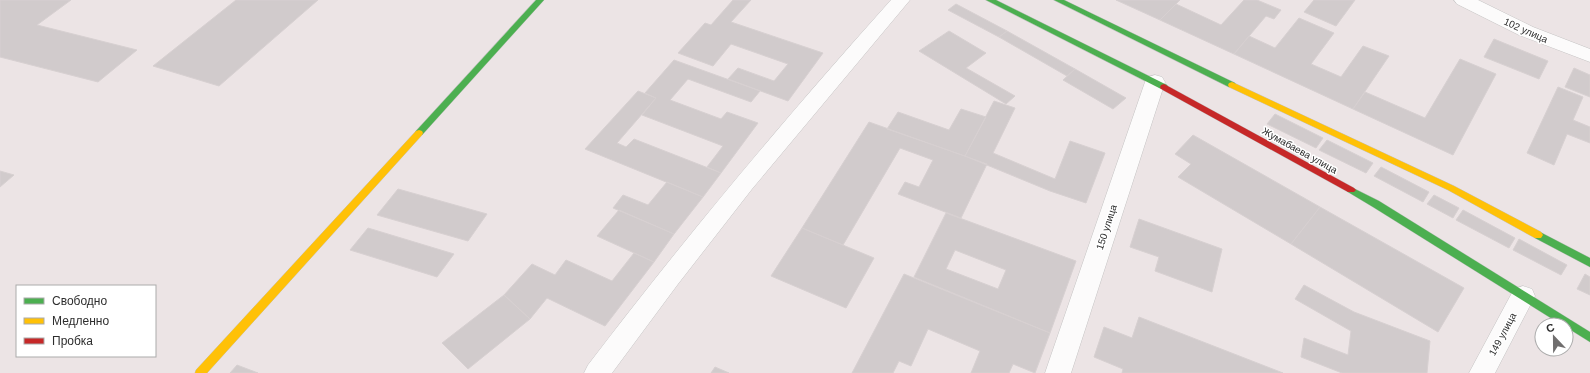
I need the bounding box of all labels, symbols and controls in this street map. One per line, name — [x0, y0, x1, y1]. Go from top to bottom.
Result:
street label: 102 улица — [1502, 16, 1550, 45]
street label: Жумабаева улица — [1260, 125, 1340, 176]
street label: 150 улица — [1094, 203, 1119, 251]
legend — [16, 285, 156, 357]
text: Свободно — [52, 294, 107, 308]
street label: 149 улица — [1487, 311, 1519, 358]
text: Медленно — [52, 314, 109, 328]
north arrow — [1534, 317, 1574, 357]
text: С — [1544, 321, 1556, 335]
text: Пробка — [52, 334, 93, 348]

